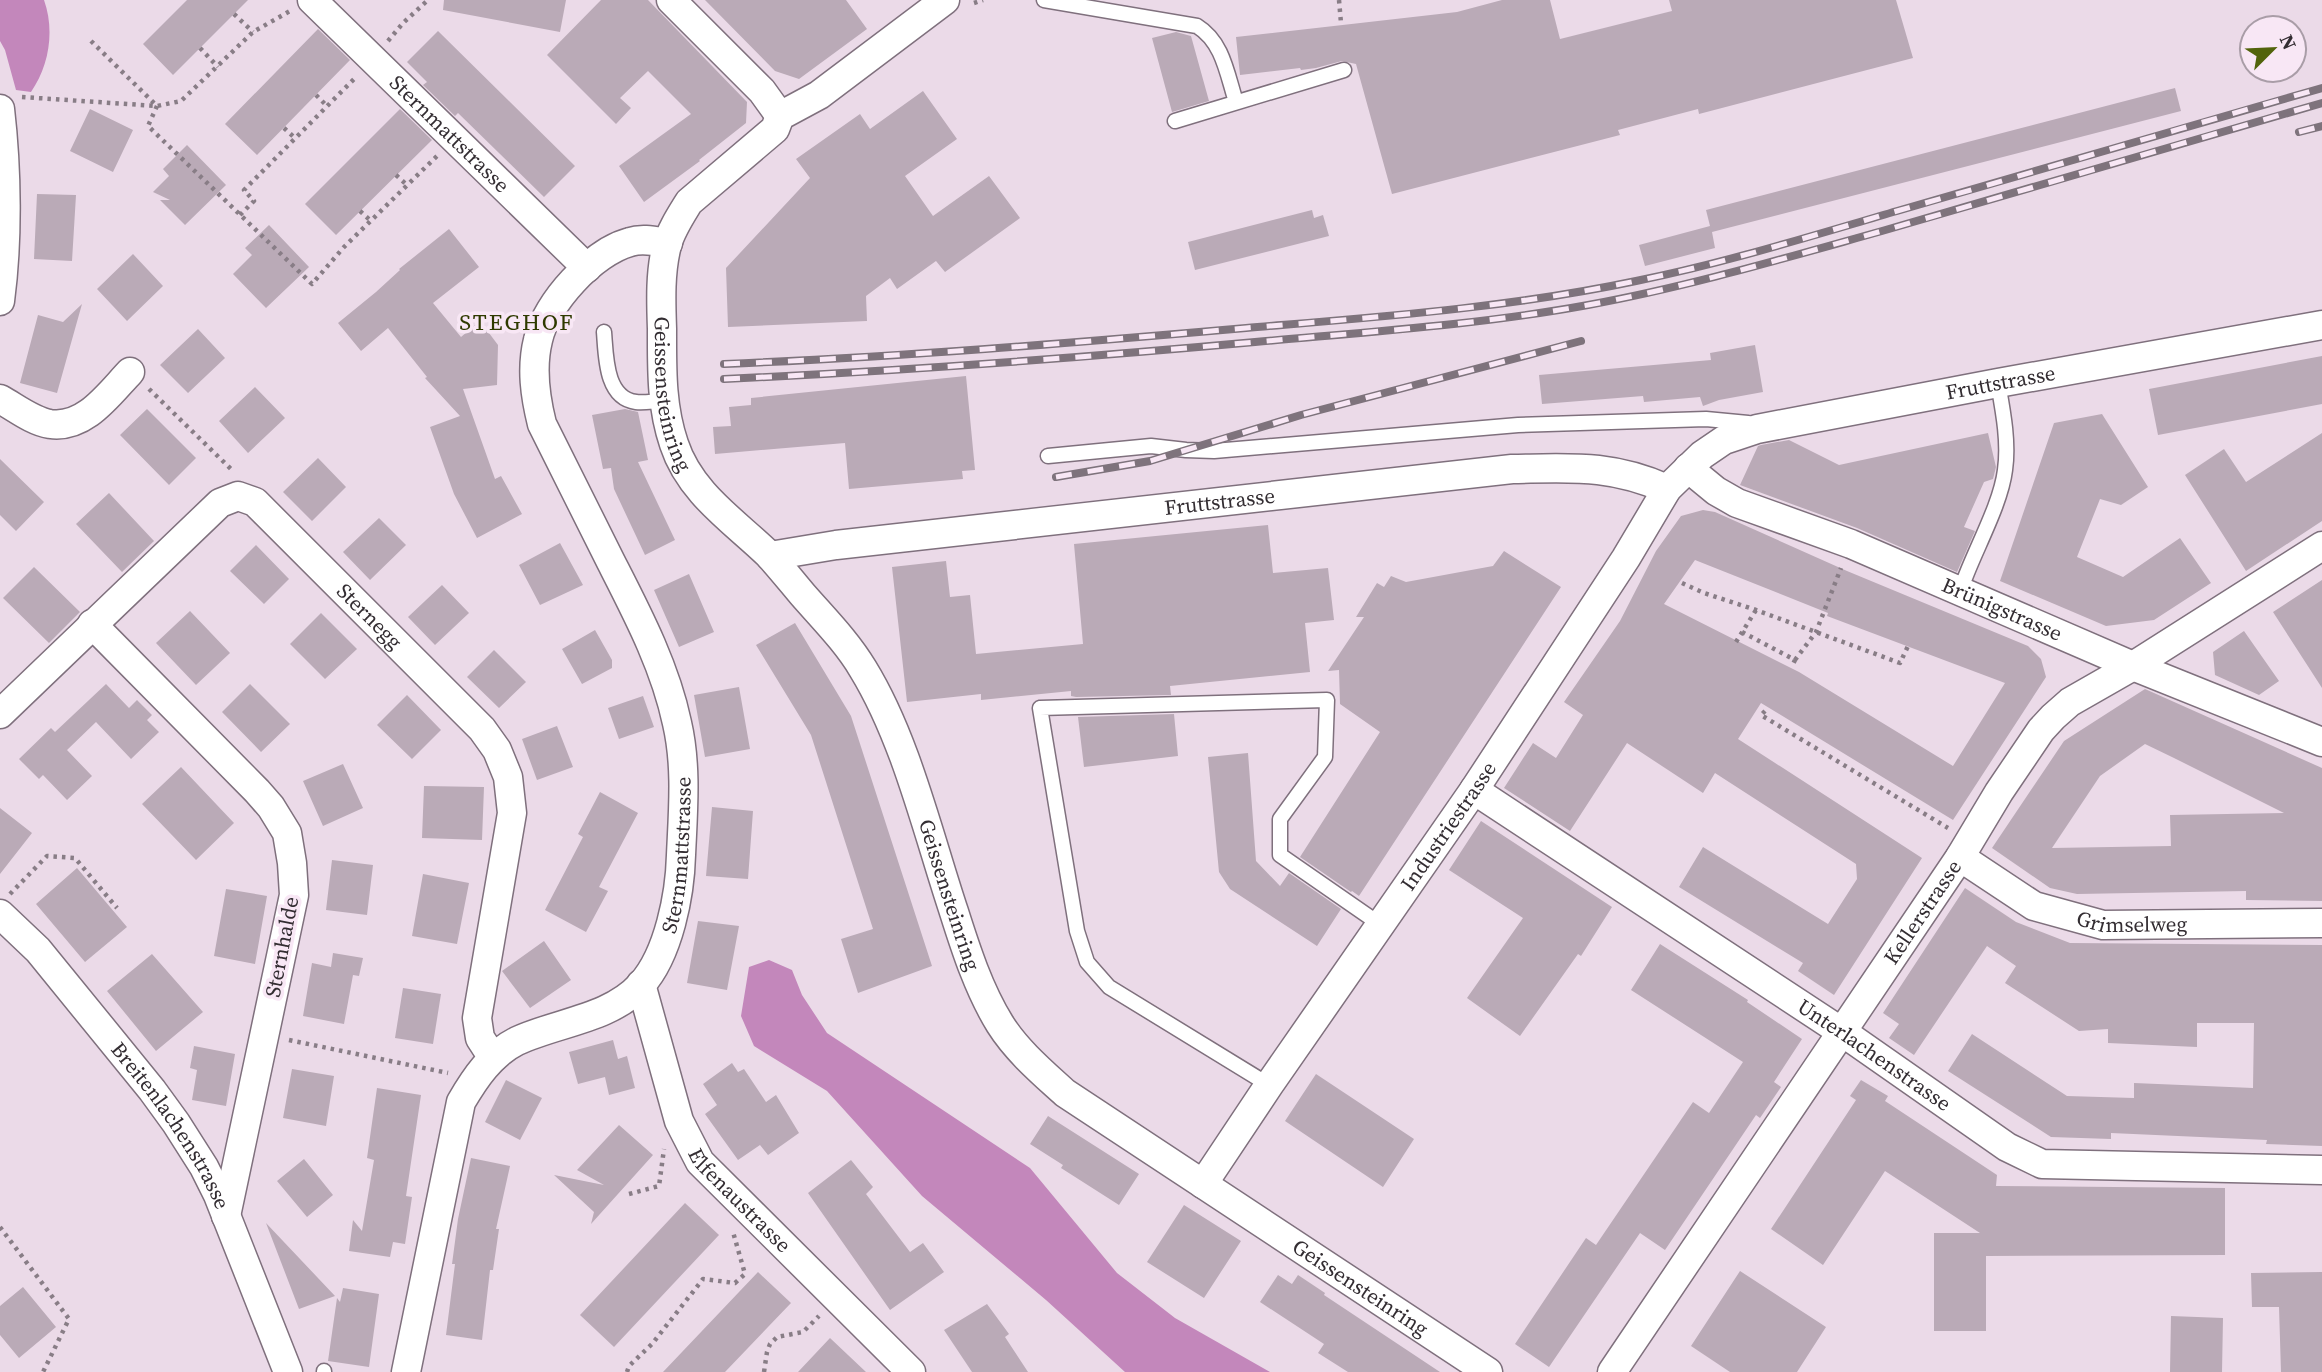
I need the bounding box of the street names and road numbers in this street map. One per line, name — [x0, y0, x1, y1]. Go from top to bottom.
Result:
street label: Sternmattstrasse — [383, 68, 516, 199]
street label: Geissensteinring — [648, 316, 699, 477]
street label: Fruttstrasse — [1943, 358, 2058, 407]
street label: Fruttstrasse — [1163, 481, 1276, 522]
street label: Brünigstrasse — [1937, 570, 2067, 648]
street label: Sternegg — [331, 577, 409, 655]
street label: Industriestrasse — [1393, 756, 1503, 896]
street label: Sternmattstrasse — [654, 776, 698, 937]
street label: Geissensteinring — [912, 815, 988, 975]
street label: Kellerstrasse — [1877, 854, 1968, 970]
street label: Sternhalde — [258, 894, 305, 1000]
street label: Grimselweg — [2073, 903, 2188, 939]
street label: Unterlachenstrasse — [1792, 992, 1957, 1118]
street label: Breitenlachenstrasse — [104, 1036, 237, 1213]
street label: Elfenaustrasse — [681, 1143, 798, 1259]
street label: Geissensteinring — [1287, 1232, 1434, 1343]

